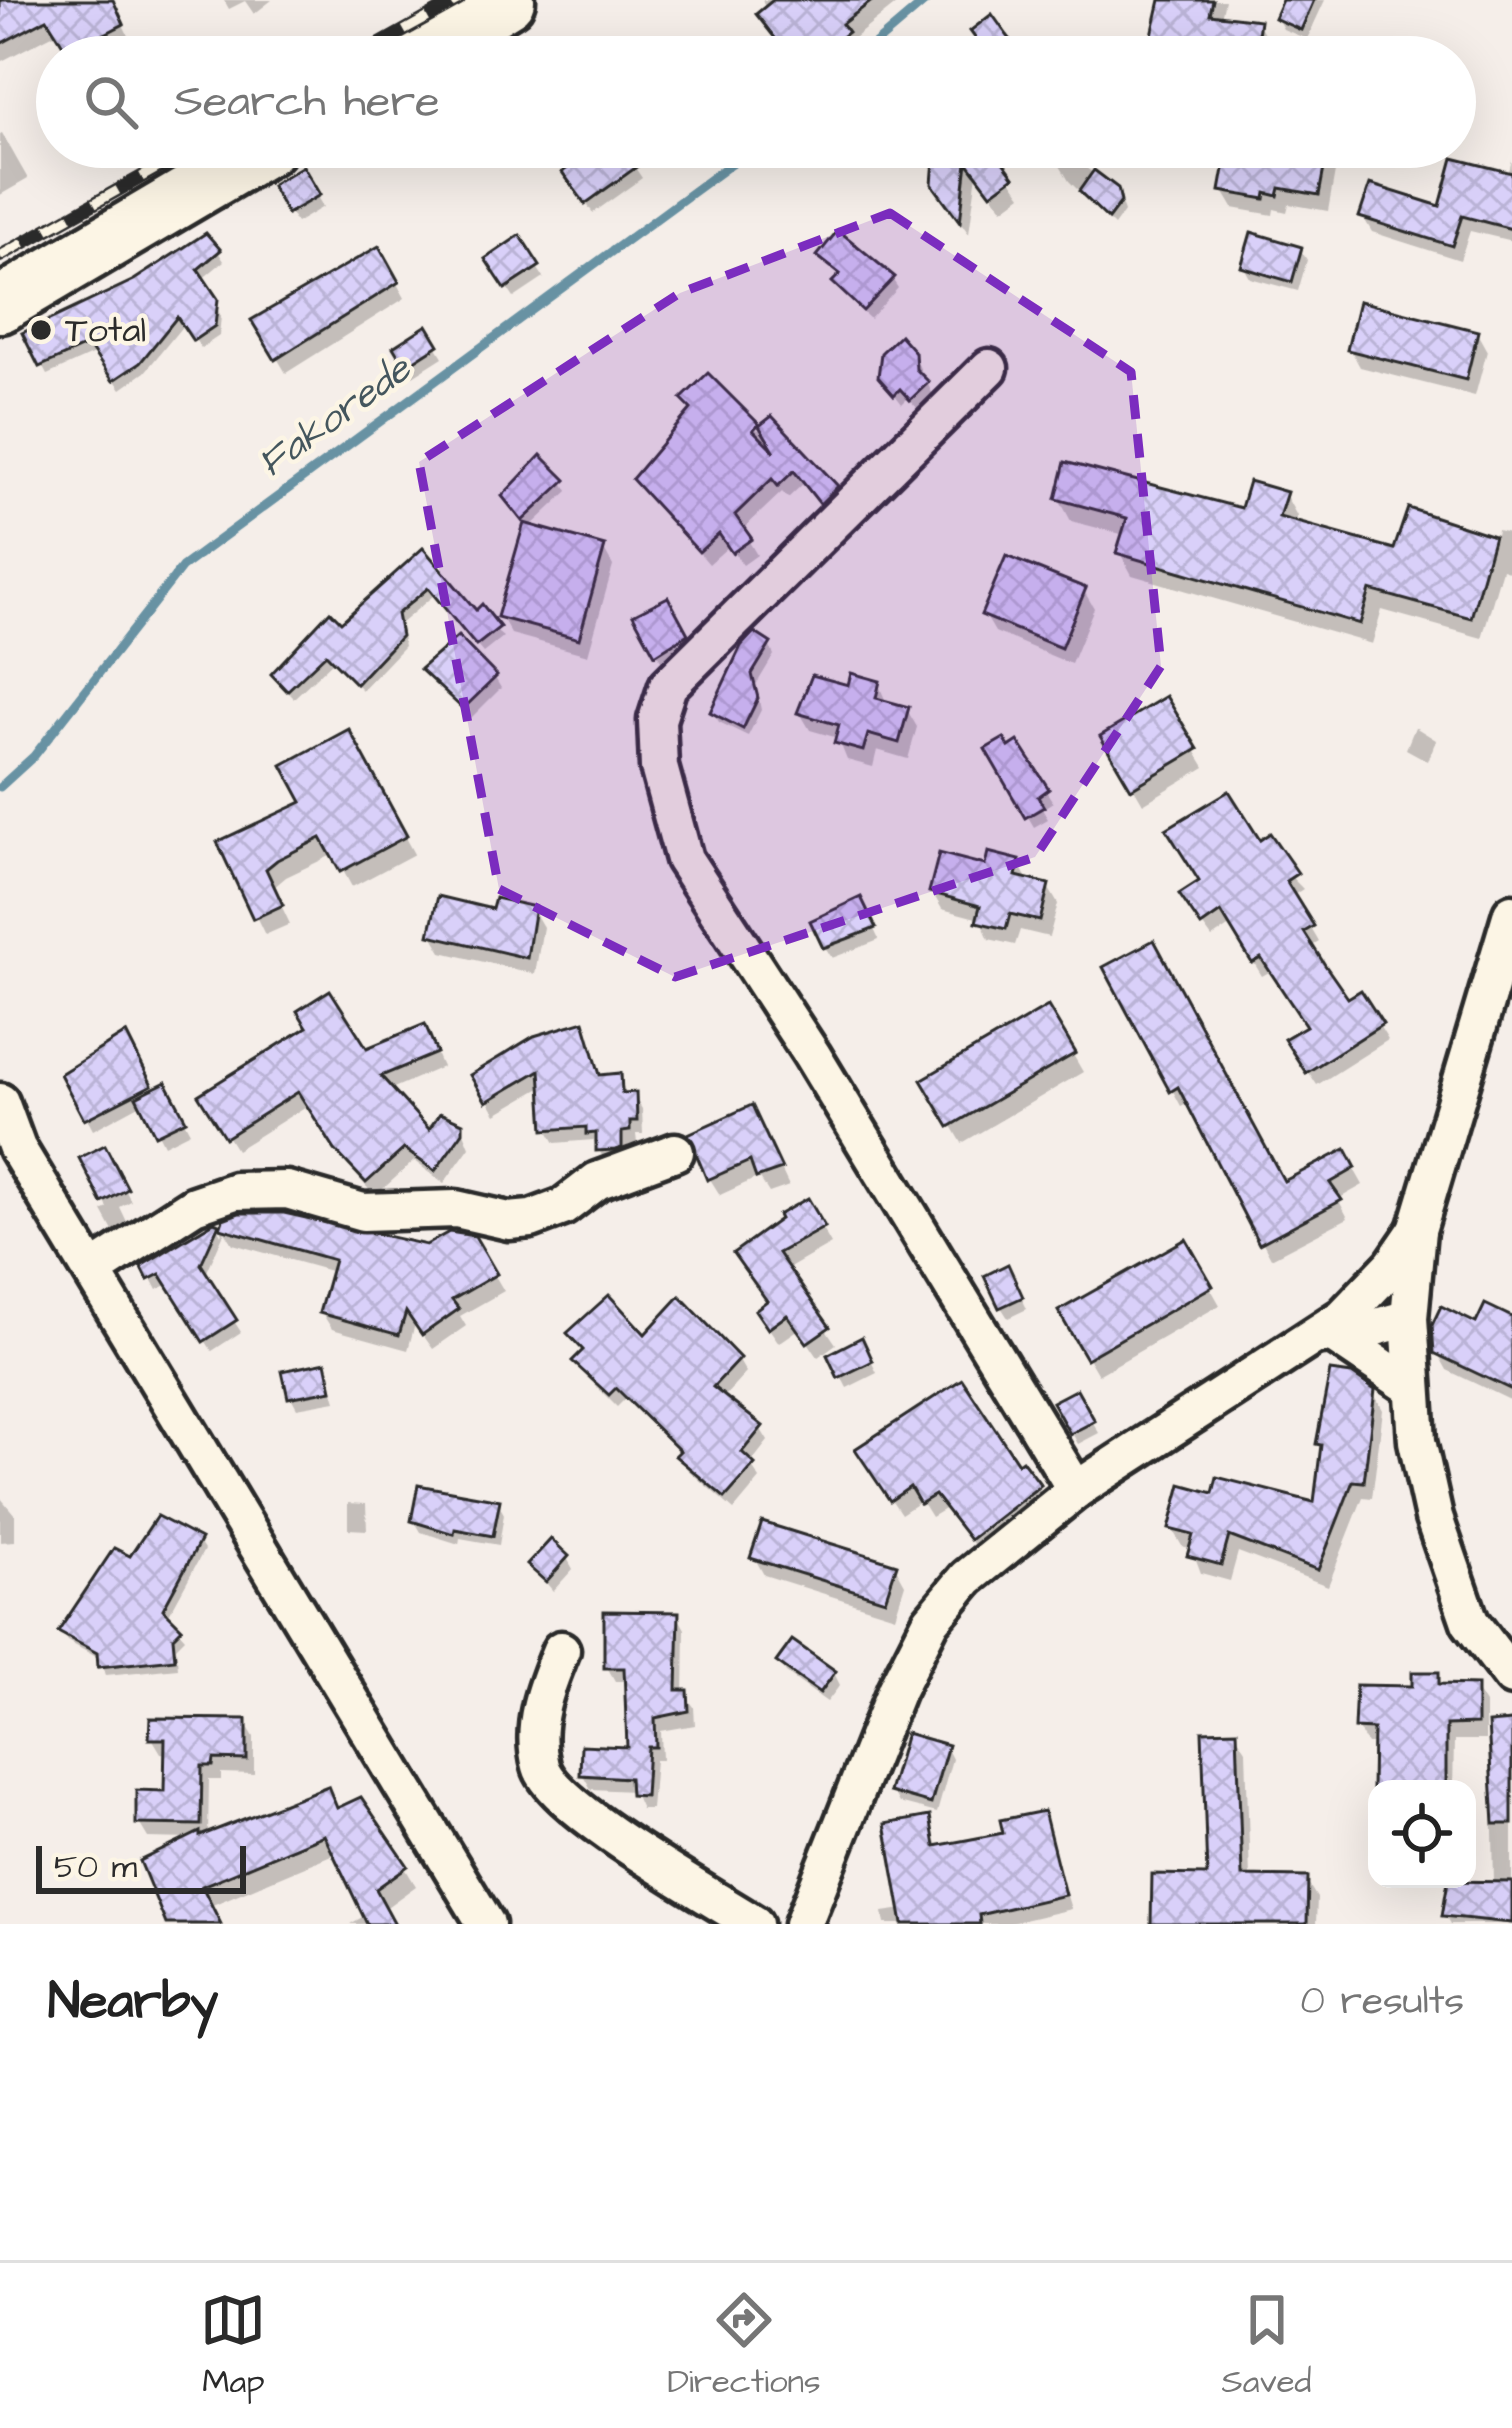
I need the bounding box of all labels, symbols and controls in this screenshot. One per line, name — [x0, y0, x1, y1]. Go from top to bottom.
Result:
search box — [36, 36, 1476, 168]
icon: search — [78, 69, 144, 135]
text: Search here — [174, 71, 440, 133]
place label: Total — [65, 305, 146, 356]
marker: Total — [28, 317, 54, 343]
water label: Fakorede — [248, 342, 424, 491]
map controls — [1368, 1780, 1476, 1888]
button: locate — [1368, 1780, 1476, 1888]
scale bar — [36, 1840, 246, 1893]
text: 50 m — [54, 1844, 137, 1890]
text: Nearby — [48, 1967, 218, 2038]
text: 0 results — [1300, 1975, 1464, 2029]
tab: Map — [200, 2287, 266, 2405]
tab: Directions — [667, 2287, 821, 2405]
tab: Saved — [1222, 2287, 1312, 2405]

